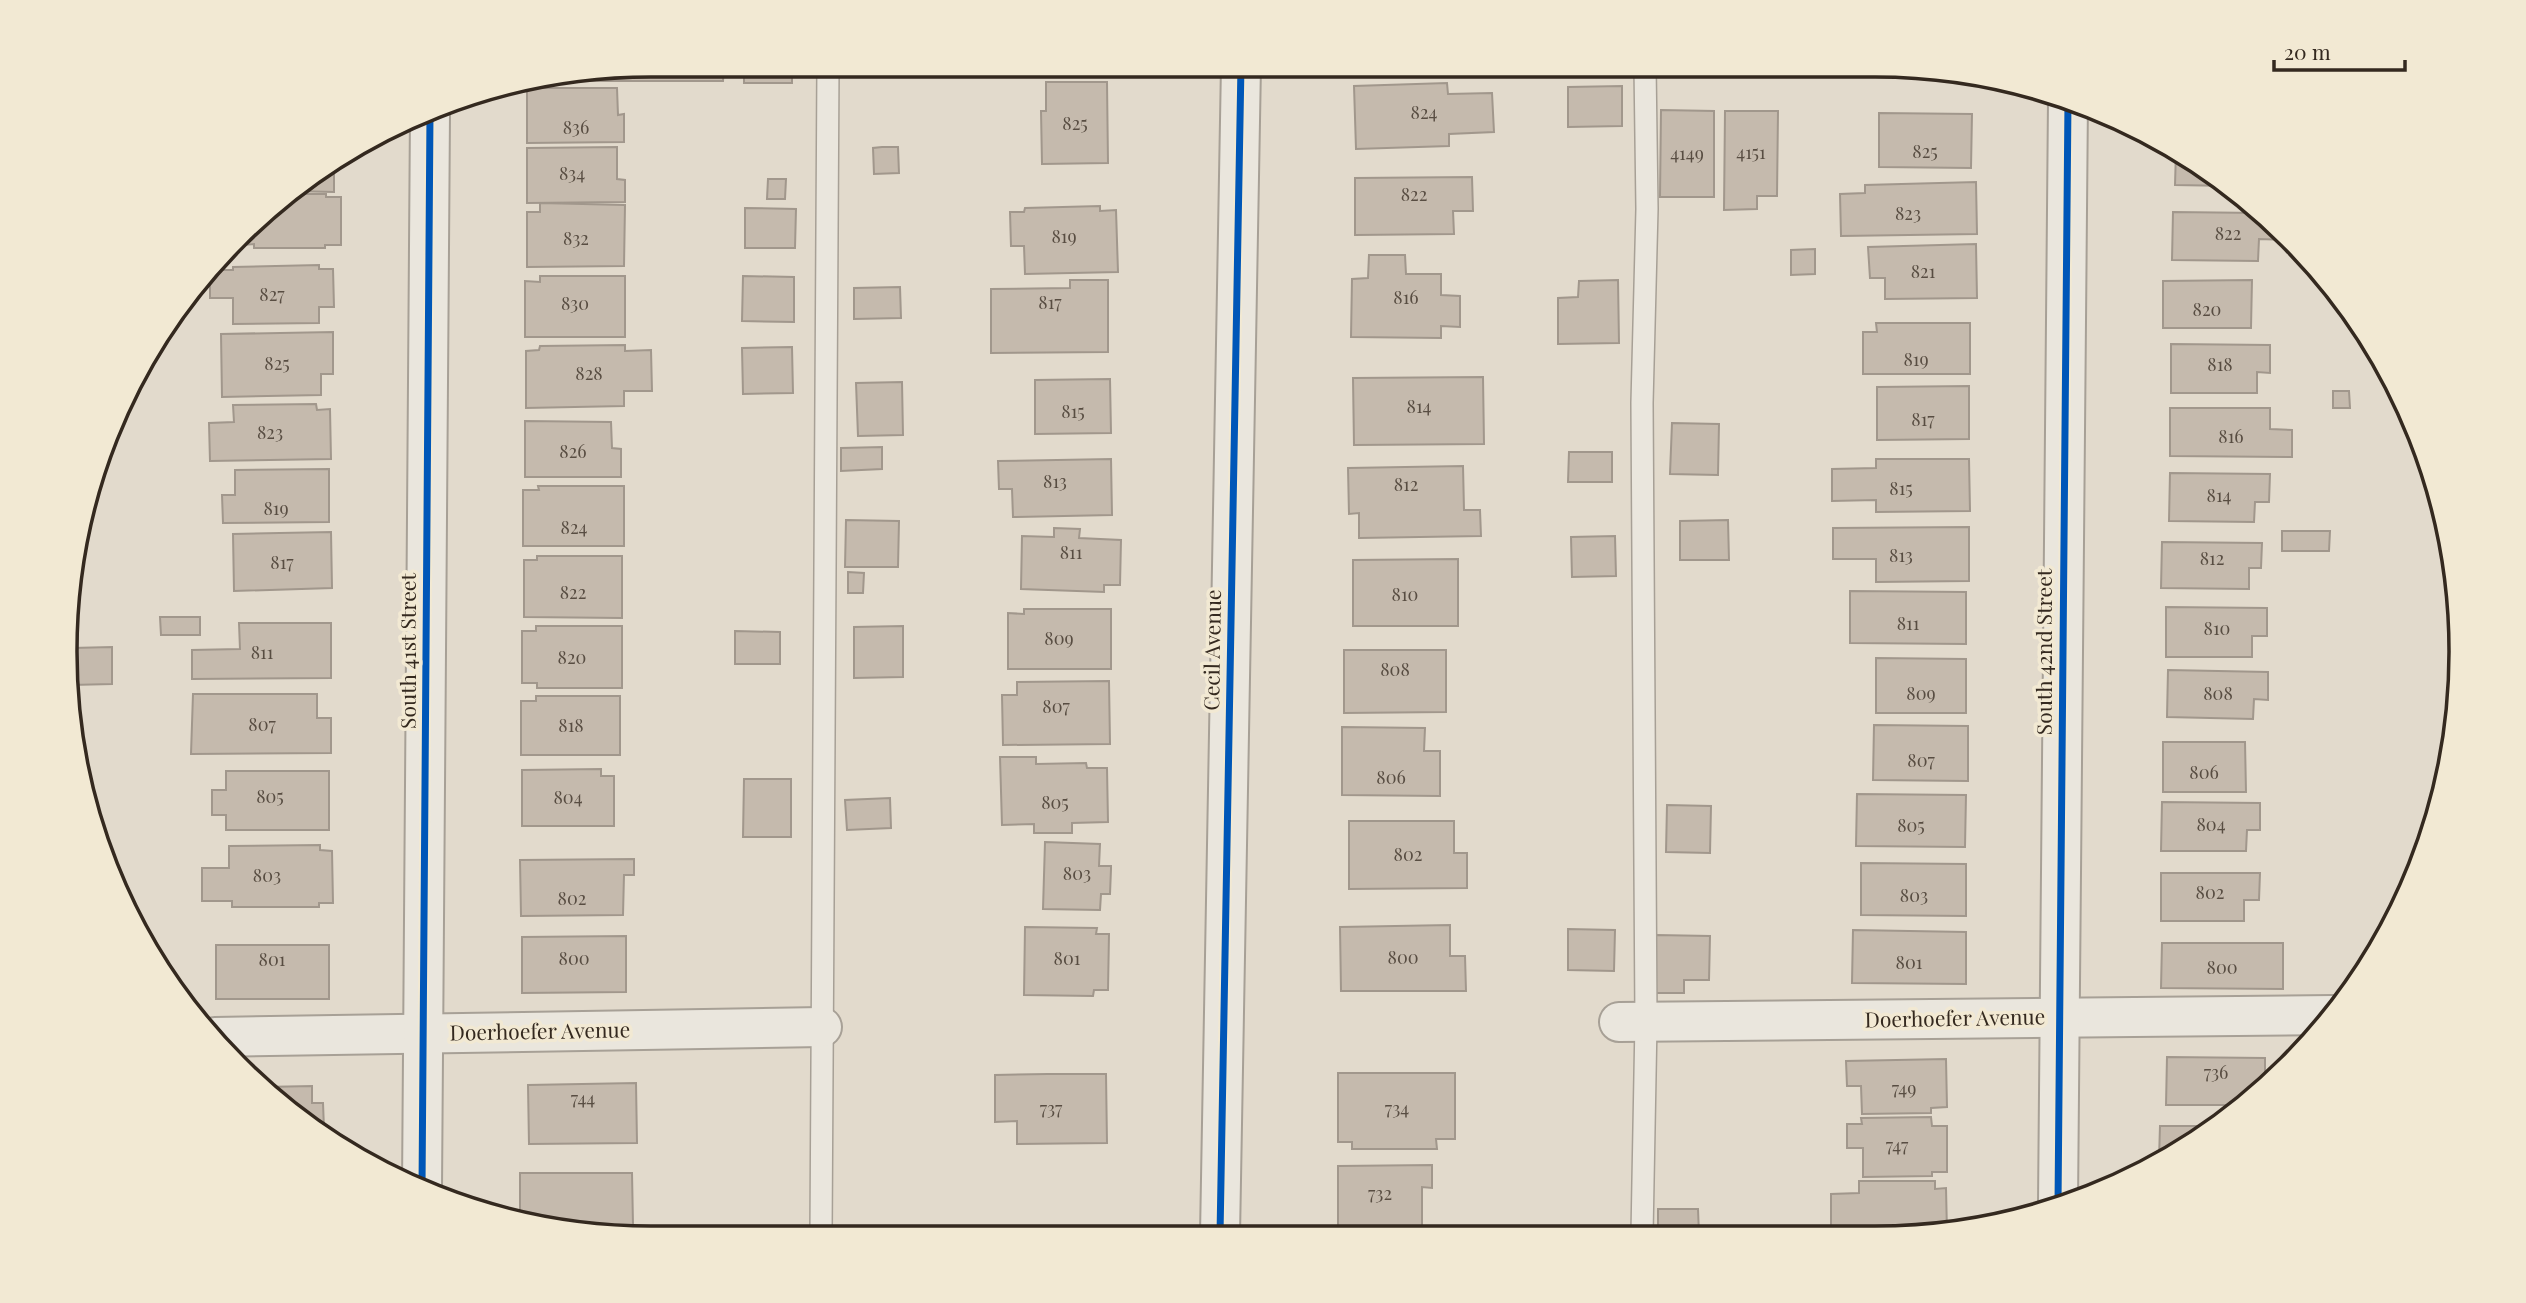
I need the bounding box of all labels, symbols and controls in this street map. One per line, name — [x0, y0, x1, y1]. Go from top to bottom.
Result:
scale bar — [2274, 28, 2405, 72]
text: 20 m — [2284, 37, 2331, 65]
house number: 824 — [1411, 100, 1438, 124]
house number: 825 — [1062, 111, 1088, 135]
house number: 836 — [563, 115, 589, 139]
house number: 825 — [1912, 139, 1938, 163]
house number: 4151 — [1736, 140, 1766, 164]
house number: 4149 — [1670, 141, 1704, 165]
house number: 834 — [559, 161, 585, 185]
house number: 822 — [1401, 182, 1427, 206]
house number: 823 — [1895, 201, 1921, 225]
house number: 822 — [2215, 221, 2241, 245]
house number: 819 — [1051, 224, 1077, 248]
house number: 832 — [563, 226, 589, 250]
house number: 821 — [1911, 259, 1936, 283]
house number: 827 — [259, 282, 285, 306]
house number: 816 — [1393, 285, 1419, 309]
house number: 817 — [1038, 290, 1062, 314]
house number: 830 — [561, 291, 589, 315]
house number: 820 — [2193, 297, 2221, 321]
house number: 819 — [1903, 347, 1929, 371]
house number: 825 — [264, 351, 290, 375]
house number: 818 — [2207, 352, 2233, 376]
house number: 828 — [575, 361, 603, 385]
house number: 814 — [1407, 394, 1432, 418]
house number: 815 — [1061, 399, 1085, 423]
house number: 817 — [1911, 407, 1935, 431]
house number: 823 — [257, 420, 283, 444]
house number: 816 — [2218, 424, 2244, 448]
house number: 826 — [559, 439, 587, 463]
house number: 813 — [1043, 469, 1067, 493]
house number: 812 — [1394, 472, 1418, 496]
house number: 815 — [1889, 476, 1913, 500]
house number: 814 — [2207, 483, 2232, 507]
house number: 819 — [263, 496, 289, 520]
house number: 824 — [561, 515, 588, 539]
house number: 811 — [1060, 540, 1083, 564]
house number: 813 — [1889, 543, 1913, 567]
house number: 812 — [2200, 546, 2224, 570]
house number: 817 — [270, 550, 294, 574]
street label: South 42nd Street — [2029, 568, 2057, 735]
street label: South 41st Street — [393, 573, 421, 729]
house number: 822 — [560, 580, 586, 604]
house number: 810 — [1392, 582, 1418, 606]
street label: Cecil Avenue — [1196, 589, 1226, 711]
house number: 811 — [1897, 611, 1920, 635]
house number: 810 — [2204, 616, 2230, 640]
house number: 809 — [1044, 626, 1074, 650]
house number: 811 — [251, 640, 274, 664]
house number: 820 — [558, 645, 586, 669]
house number: 808 — [1380, 657, 1410, 681]
house number: 809 — [1906, 681, 1936, 705]
house number: 808 — [2203, 681, 2233, 705]
house number: 807 — [1042, 694, 1070, 718]
house number: 807 — [248, 712, 276, 736]
house number: 818 — [558, 713, 584, 737]
house number: 807 — [1907, 748, 1935, 772]
house number: 806 — [2189, 760, 2219, 784]
house number: 806 — [1376, 765, 1406, 789]
house number: 805 — [256, 784, 284, 808]
house number: 804 — [553, 785, 583, 809]
house number: 805 — [1041, 790, 1069, 814]
house number: 804 — [2196, 812, 2226, 836]
house number: 805 — [1897, 813, 1925, 837]
house number: 802 — [1394, 842, 1422, 866]
house number: 803 — [1063, 861, 1091, 885]
house number: 803 — [253, 863, 281, 887]
house number: 802 — [2196, 880, 2224, 904]
house number: 803 — [1900, 883, 1928, 907]
house number: 802 — [558, 886, 586, 910]
house number: 800 — [1388, 945, 1418, 969]
house number: 800 — [559, 946, 589, 970]
house number: 801 — [1054, 946, 1081, 970]
house number: 801 — [259, 947, 286, 971]
house number: 801 — [1896, 950, 1923, 974]
house number: 800 — [2207, 955, 2237, 979]
street label: Doerhoefer Avenue — [1864, 1001, 2046, 1033]
street label: Doerhoefer Avenue — [449, 1014, 631, 1046]
house number: 736 — [2204, 1060, 2228, 1084]
house number: 749 — [1892, 1076, 1916, 1100]
house number: 744 — [571, 1086, 595, 1110]
house number: 737 — [1040, 1096, 1063, 1120]
house number: 734 — [1385, 1096, 1409, 1120]
house number: 747 — [1886, 1133, 1909, 1157]
house number: 732 — [1368, 1181, 1392, 1205]

